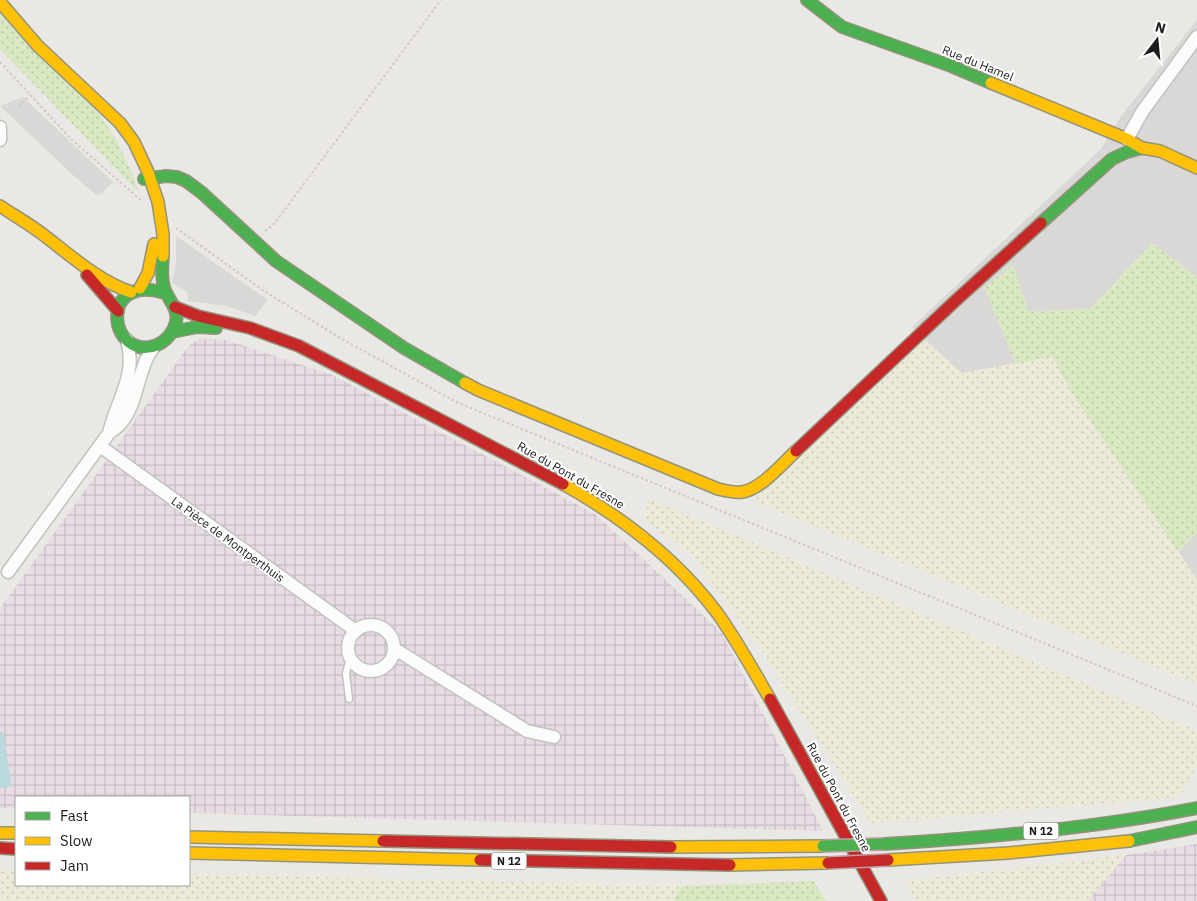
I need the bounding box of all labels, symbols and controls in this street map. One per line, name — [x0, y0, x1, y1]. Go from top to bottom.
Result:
north arrow — [1132, 15, 1182, 65]
text: N — [1153, 17, 1168, 38]
street label: Rue du Hamel — [940, 42, 1016, 84]
street label: Rue du Pont du Fresne — [515, 438, 628, 512]
street label: La Pièce de Montperthuis — [169, 493, 288, 585]
street label: Rue du Pont du Fresne — [804, 740, 874, 854]
legend — [15, 796, 190, 886]
text: Fast — [60, 806, 88, 825]
road number: N 12 — [1024, 822, 1058, 839]
text: Slow — [60, 831, 93, 850]
road number: N 12 — [492, 852, 526, 869]
text: Jam — [60, 856, 89, 875]

